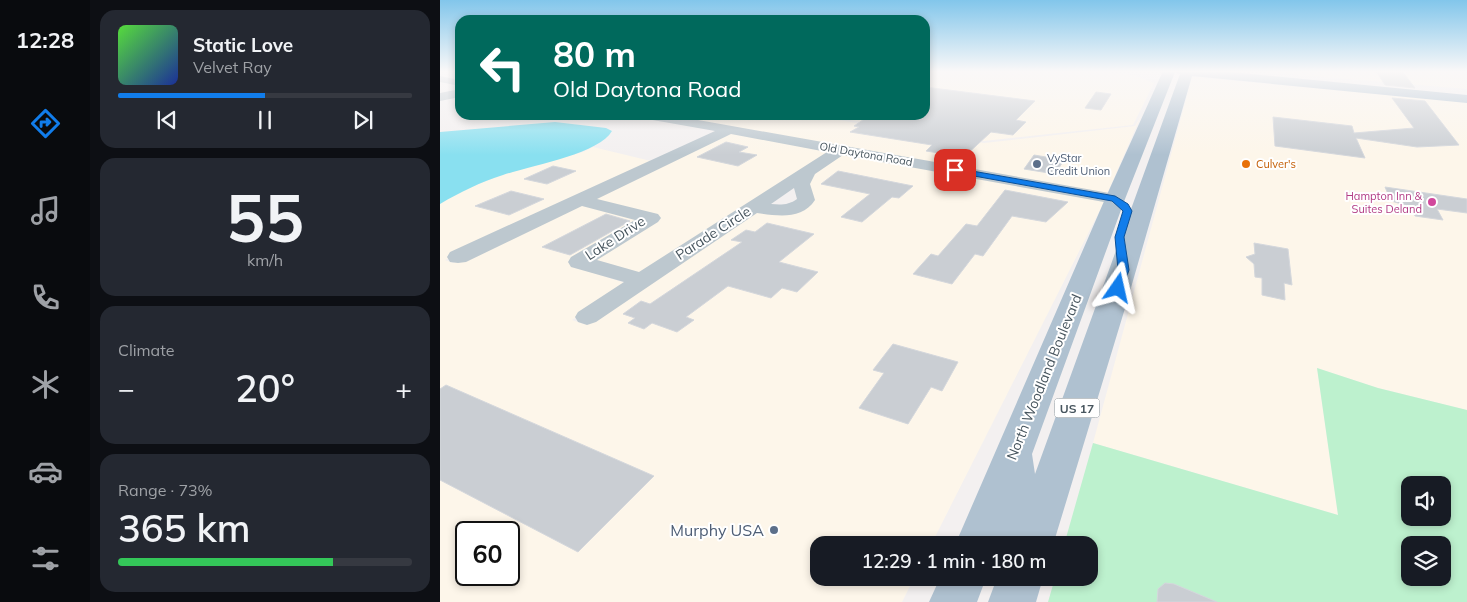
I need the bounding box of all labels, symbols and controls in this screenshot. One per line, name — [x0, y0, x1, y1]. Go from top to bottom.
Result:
text: 12:28 — [16, 26, 74, 54]
text: 80 m — [553, 32, 636, 76]
text: Static Love — [193, 33, 293, 57]
icon: left — [470, 35, 535, 100]
text: Velvet Ray — [193, 57, 272, 77]
text: Old Daytona Road — [553, 75, 741, 103]
icon: directions — [28, 106, 63, 141]
icon: previous — [153, 106, 181, 134]
icon: pause — [251, 106, 279, 134]
icon: next — [349, 106, 377, 134]
street label: Old Daytona Road — [818, 139, 914, 169]
pin — [934, 149, 976, 191]
place label: VyStar Credit Union — [1047, 151, 1110, 178]
icon: arrive — [941, 156, 969, 184]
place label: Culver's — [1256, 157, 1296, 171]
marker: VyStar Credit Union — [1031, 158, 1043, 170]
marker: Culver's — [1240, 158, 1252, 170]
text: 55 — [226, 177, 304, 258]
place label: Hampton Inn & Suites Deland — [1345, 189, 1423, 216]
icon: music — [28, 193, 63, 228]
marker: Hampton Inn & Suites Deland — [1426, 196, 1438, 208]
street label: Parade Circle — [672, 202, 754, 264]
street label: Lake Drive — [582, 212, 648, 264]
text: km/h — [247, 250, 283, 270]
position arrow — [1091, 261, 1143, 313]
icon: phone — [28, 280, 63, 315]
street label: North Woodland Boulevard — [1002, 291, 1086, 463]
text: Climate — [118, 340, 174, 360]
text: 20° — [235, 364, 295, 412]
icon: climate — [28, 367, 63, 402]
text: − — [118, 371, 135, 406]
text: + — [395, 371, 412, 406]
road number: US 17 — [1054, 398, 1100, 418]
icon: car — [28, 454, 63, 489]
map controls — [1401, 476, 1451, 586]
button: sound — [1401, 476, 1451, 526]
text: Range · 73% — [118, 480, 213, 500]
text: 365 km — [118, 504, 251, 552]
place label: Murphy USA — [670, 520, 764, 540]
speed limit sign: 60 — [455, 521, 520, 586]
marker: Murphy USA — [768, 524, 780, 536]
button: layers — [1401, 536, 1451, 586]
icon: filters — [28, 541, 63, 576]
text: 12:29 · 1 min · 180 m — [861, 549, 1047, 573]

